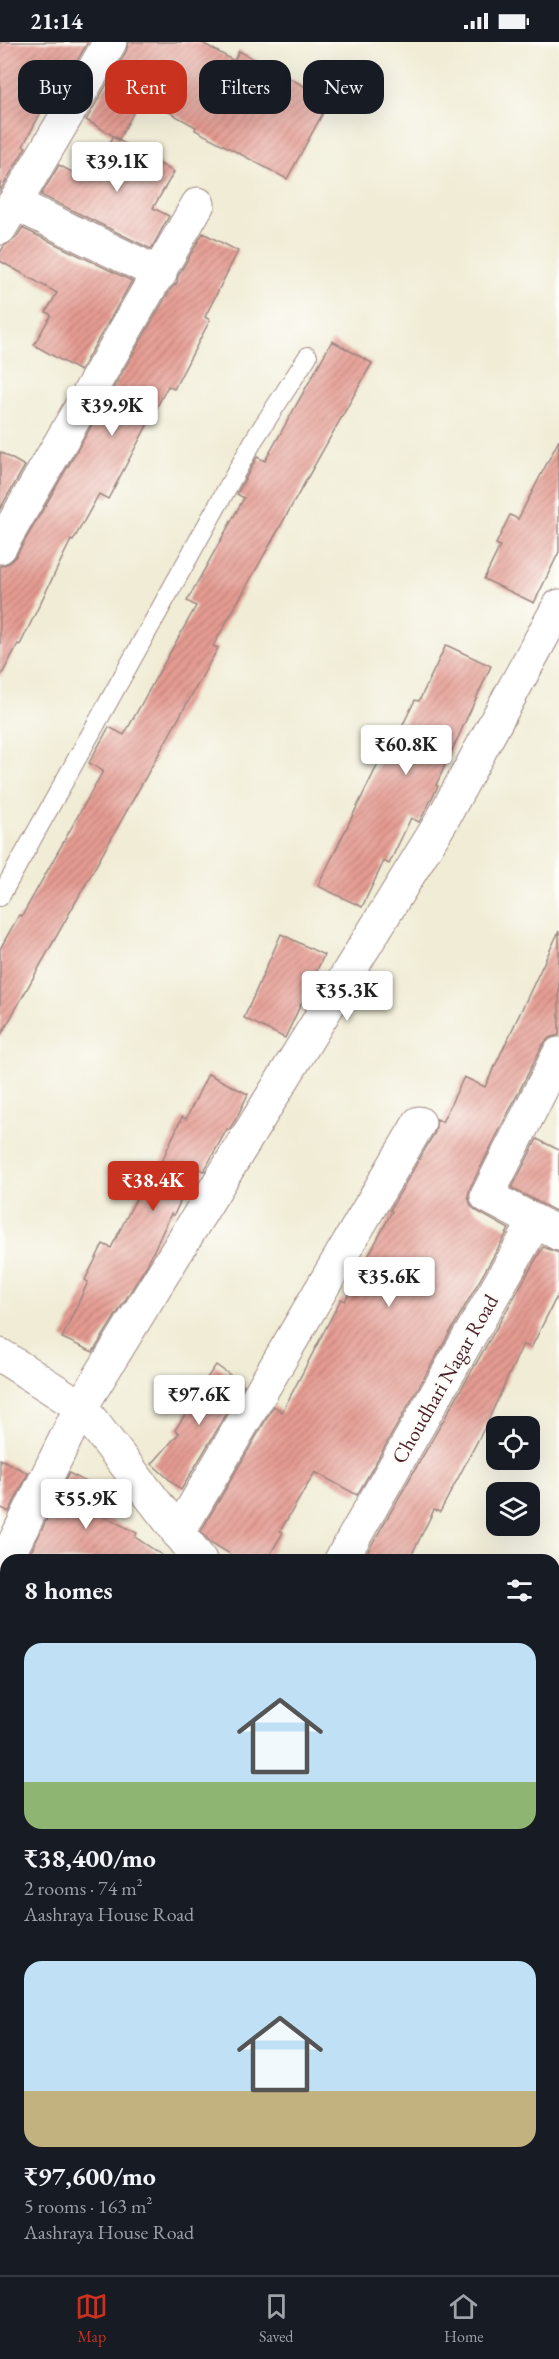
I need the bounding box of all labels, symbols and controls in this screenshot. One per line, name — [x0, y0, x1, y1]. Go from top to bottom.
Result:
text: 21:14 — [30, 7, 83, 36]
chip: Buy — [18, 60, 93, 114]
chip: Rent — [105, 60, 187, 114]
chip: Filters — [199, 60, 291, 114]
chip: New — [303, 60, 384, 114]
pin: ₹39.1K — [68, 142, 166, 193]
text: ₹39.1K — [86, 148, 148, 174]
pin: ₹39.9K — [63, 386, 161, 437]
text: ₹39.9K — [81, 392, 143, 418]
pin: ₹60.8K — [357, 725, 455, 776]
text: ₹60.8K — [375, 731, 437, 757]
pin: ₹35.3K — [298, 971, 396, 1022]
text: ₹35.3K — [316, 977, 378, 1003]
pin: ₹38.4K — [104, 1161, 202, 1212]
text: ₹38.4K — [122, 1167, 184, 1193]
pin: ₹35.6K — [340, 1257, 438, 1308]
text: ₹35.6K — [358, 1263, 420, 1289]
street label: Choudhari Nagar Road — [385, 1289, 504, 1468]
pin: ₹97.6K — [150, 1375, 248, 1426]
text: ₹97.6K — [168, 1381, 230, 1407]
map controls — [486, 1416, 540, 1536]
button: locate — [486, 1416, 540, 1470]
pin: ₹55.9K — [37, 1479, 135, 1530]
button: layers — [486, 1482, 540, 1536]
text: ₹55.9K — [55, 1485, 117, 1511]
text: 8 homes — [24, 1573, 113, 1607]
icon: filters — [503, 1574, 536, 1607]
icon: home — [226, 1682, 334, 1790]
text: ₹38,400/mo — [24, 1841, 156, 1875]
text: 2 rooms · 74 m² — [24, 1875, 143, 1901]
text: Aashraya House Road — [24, 1901, 194, 1927]
icon: home — [226, 2000, 334, 2108]
text: ₹97,600/mo — [24, 2159, 156, 2193]
text: 5 rooms · 163 m² — [24, 2193, 152, 2219]
text: Aashraya House Road — [24, 2219, 194, 2245]
tab: Map — [75, 2290, 108, 2347]
tab: Saved — [259, 2290, 293, 2347]
tab: Home — [444, 2290, 484, 2347]

